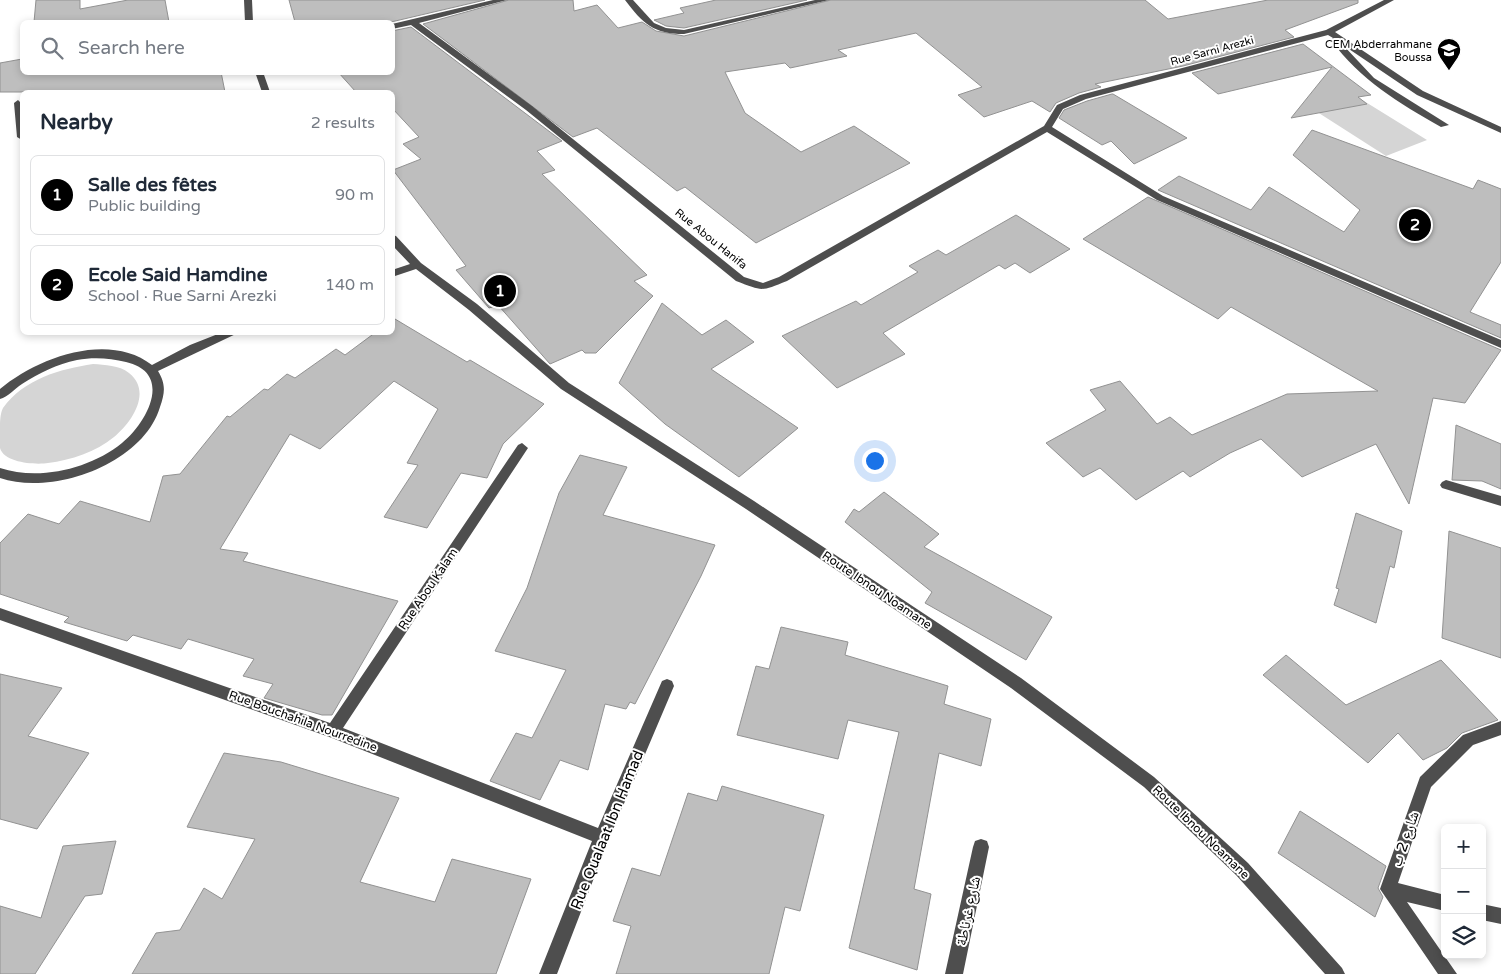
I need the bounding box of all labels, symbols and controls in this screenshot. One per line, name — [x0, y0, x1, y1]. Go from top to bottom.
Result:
search box — [20, 20, 395, 75]
icon: search — [38, 34, 66, 62]
street label: Rue Sarni Arezki — [1169, 34, 1255, 68]
text: Search here — [78, 37, 185, 59]
school or university icon: CEM Abderrahmane Boussa — [1436, 37, 1462, 71]
place label: CEM Abderrahmane Boussa — [1325, 38, 1432, 64]
text: Nearby — [40, 110, 113, 135]
text: 2 results — [311, 113, 375, 133]
text: Salle des fêtes — [88, 174, 217, 196]
text: 1 — [52, 185, 62, 205]
text: 90 m — [335, 185, 374, 205]
text: Public building — [88, 196, 201, 216]
street label: Rue Abou Hanifa — [672, 206, 750, 272]
pin: 2 — [1399, 206, 1431, 244]
text: Ecole Said Hamdine — [88, 264, 267, 286]
pin: 1 — [484, 272, 516, 310]
text: 2 — [52, 275, 62, 295]
text: 140 m — [325, 275, 374, 295]
text: School · Rue Sarni Arezki — [88, 286, 277, 306]
your location — [862, 448, 888, 474]
street label: Rue Abou Kalam — [395, 546, 461, 632]
street label: Route Ibnou Noamane — [820, 548, 934, 632]
street label: Rue Bouchahila Nourredine — [227, 688, 379, 754]
street label: Rue Qualaat Ibn Hamad — [567, 748, 647, 912]
street label: Route Ibnou Noamane — [1150, 782, 1252, 882]
street label: شارع 2 ب — [1387, 809, 1424, 869]
map controls — [1441, 824, 1486, 959]
button: + — [1441, 824, 1486, 869]
button: − — [1441, 869, 1486, 914]
street label: شارع غرناطة — [952, 874, 985, 948]
button: layers — [1441, 914, 1486, 959]

